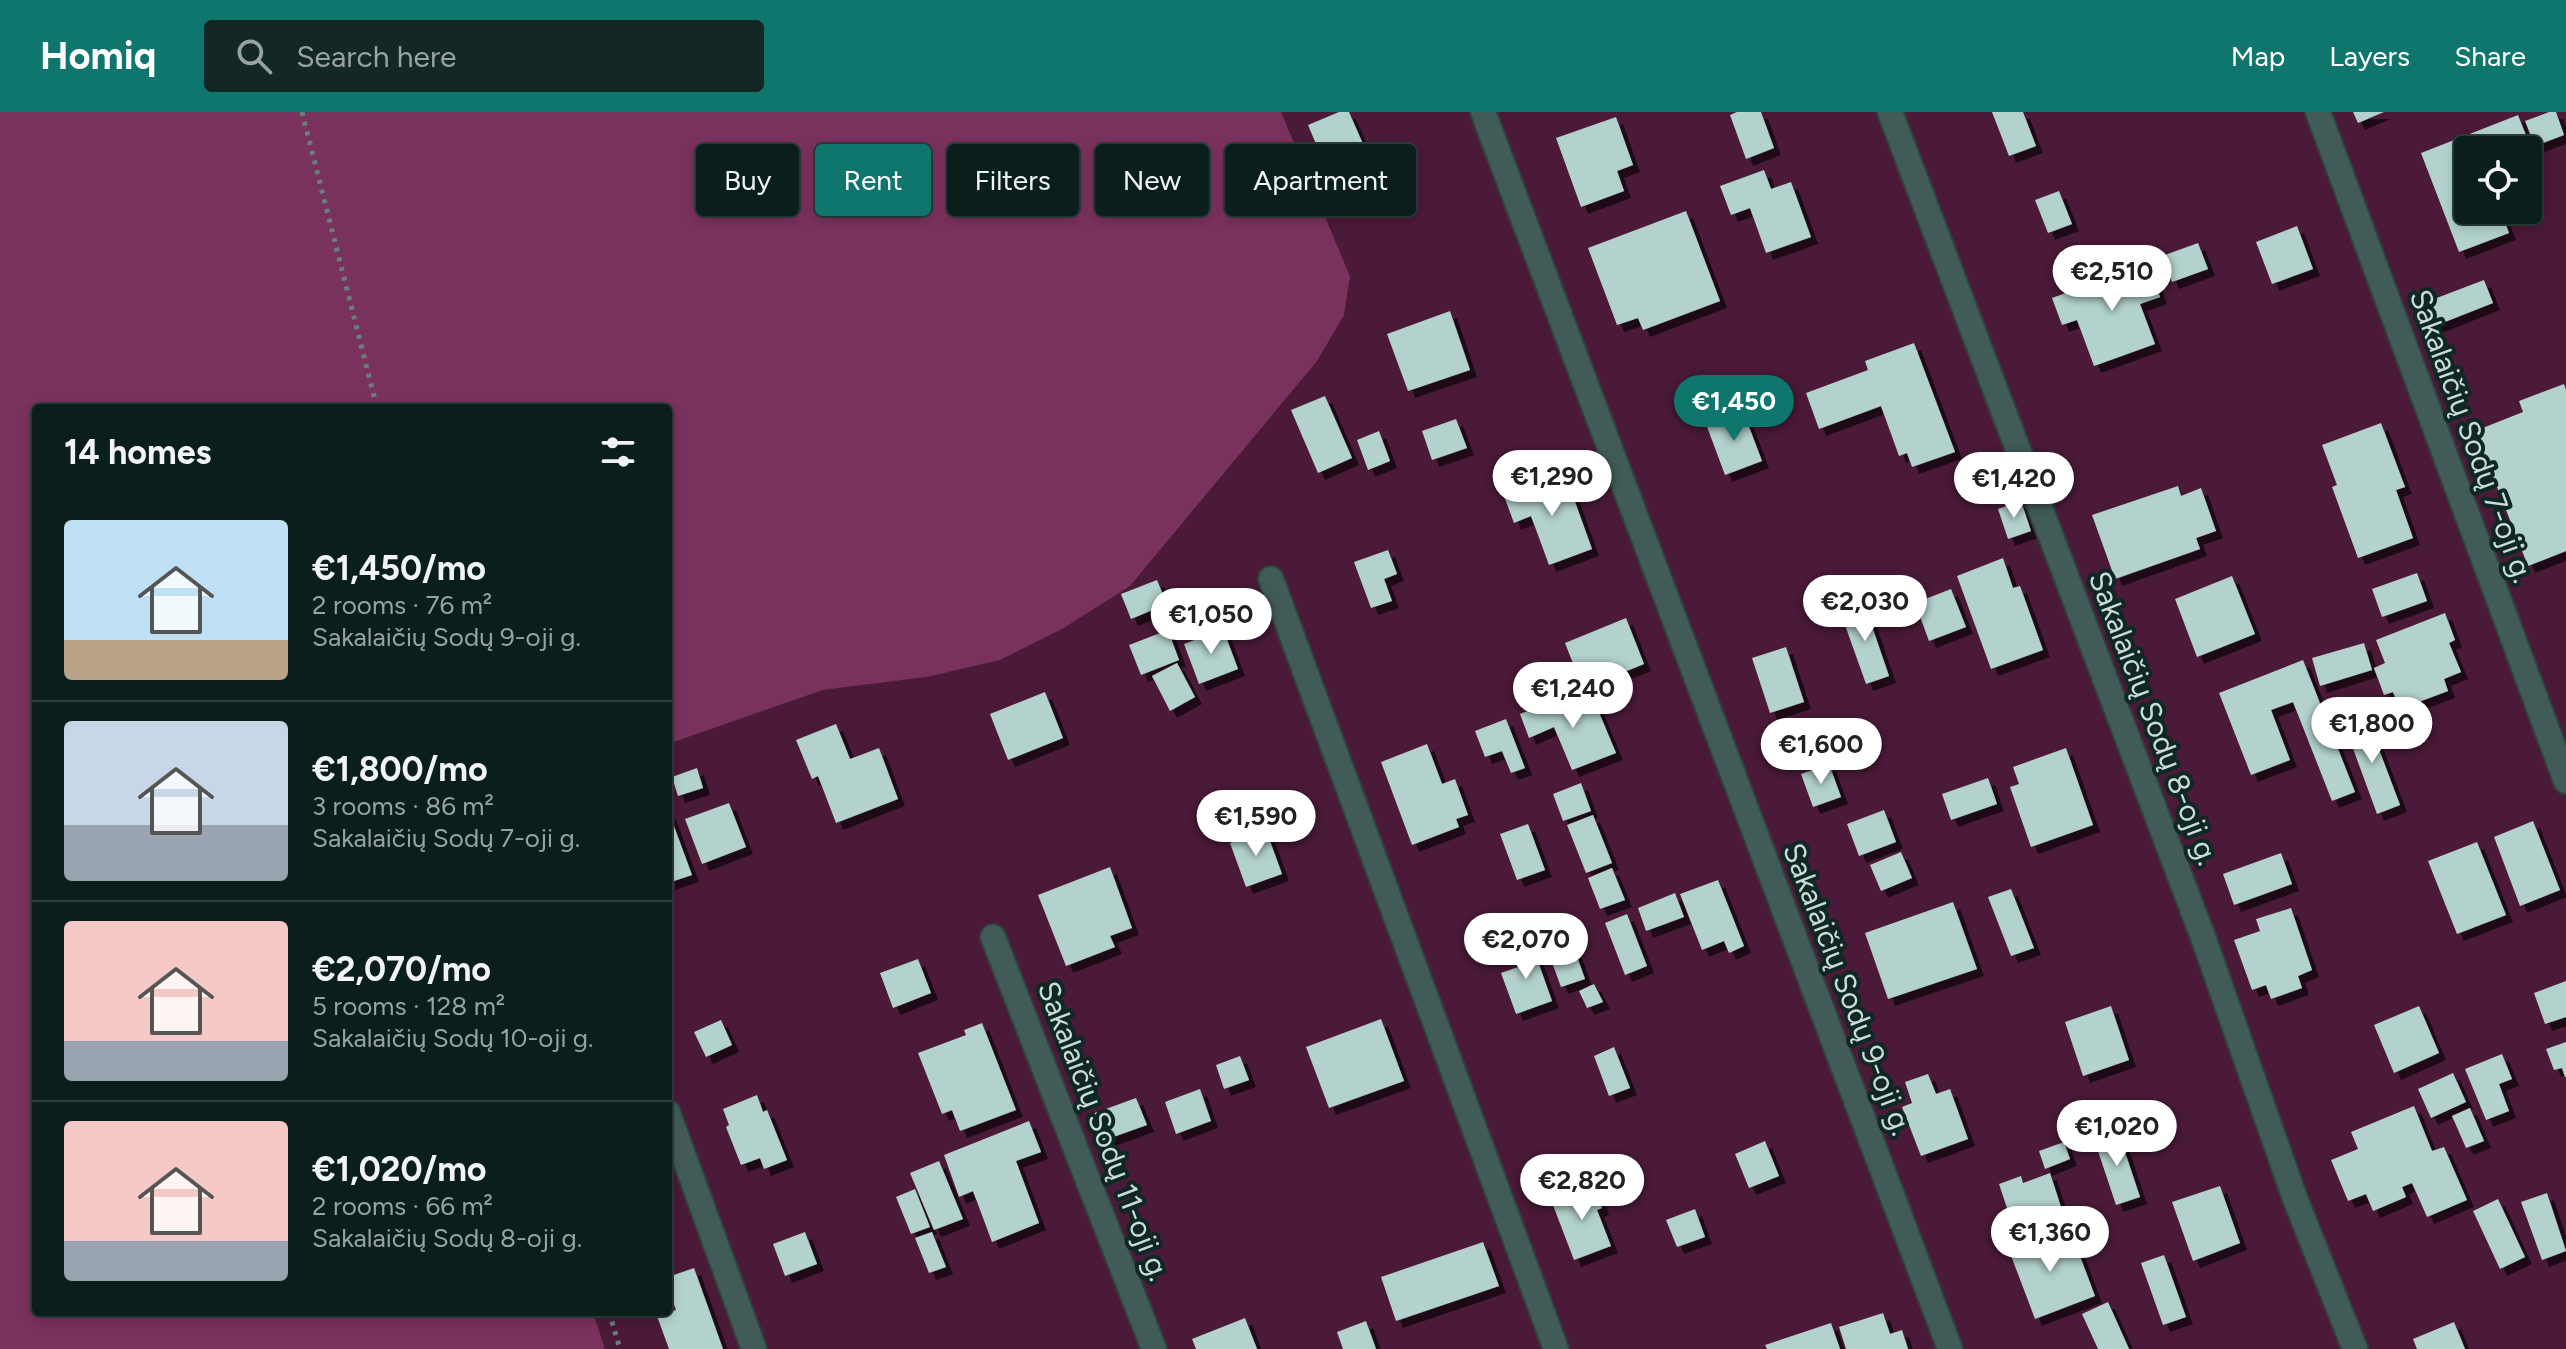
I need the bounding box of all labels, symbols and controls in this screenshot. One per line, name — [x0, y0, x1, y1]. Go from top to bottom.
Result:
search box — [204, 20, 764, 92]
text: Homiq — [40, 33, 156, 79]
icon: search — [232, 34, 276, 78]
text: Search here — [296, 38, 456, 75]
text: Map — [2231, 39, 2285, 73]
text: Layers — [2329, 39, 2410, 73]
text: Share — [2454, 39, 2526, 73]
map controls — [2454, 136, 2542, 224]
button: locate — [2454, 136, 2542, 224]
chip: Buy — [696, 144, 799, 216]
chip: Rent — [815, 144, 931, 216]
chip: Filters — [947, 144, 1079, 216]
chip: New — [1095, 144, 1209, 216]
chip: Apartment — [1225, 144, 1416, 216]
pin: €2,510 — [2047, 245, 2177, 313]
text: €2,510 — [2071, 255, 2153, 287]
street label: Sakalaičių Sodų 7-oji g. — [2402, 284, 2542, 588]
pin: €1,450 — [1669, 375, 1799, 443]
text: €1,450 — [1692, 385, 1776, 417]
icon: filters — [596, 430, 640, 474]
text: 14 homes — [64, 432, 211, 473]
pin: €1,290 — [1487, 450, 1617, 518]
pin: €1,420 — [1949, 452, 2079, 520]
text: €1,290 — [1511, 460, 1593, 492]
text: €1,420 — [1972, 462, 2056, 494]
text: €1,450/mo — [312, 548, 486, 589]
icon: home — [128, 552, 224, 648]
street label: Sakalaičių Sodų 8-oji g. — [2081, 566, 2227, 870]
pin: €2,030 — [1800, 575, 1930, 643]
text: €2,030 — [1821, 585, 1909, 617]
pin: €1,050 — [1146, 588, 1276, 656]
text: 2 rooms · 76 m² — [312, 589, 492, 621]
text: €1,050 — [1169, 598, 1253, 630]
text: Sakalaičių Sodų 9-oji g. — [312, 621, 581, 653]
pin: €1,240 — [1508, 662, 1638, 730]
text: €1,240 — [1531, 672, 1615, 704]
pin: €1,800 — [2307, 697, 2437, 765]
text: €1,800 — [2329, 707, 2415, 739]
pin: €1,600 — [1756, 718, 1886, 786]
text: €1,600 — [1779, 728, 1863, 760]
text: €1,800/mo — [312, 749, 488, 790]
icon: home — [128, 753, 224, 849]
text: 3 rooms · 86 m² — [312, 790, 494, 822]
pin: €1,590 — [1191, 790, 1321, 858]
text: €1,590 — [1215, 800, 1297, 832]
text: Sakalaičių Sodų 7-oji g. — [312, 822, 580, 854]
street label: Sakalaičių Sodų 9-oji g. — [1775, 838, 1921, 1140]
pin: €2,070 — [1461, 913, 1591, 981]
text: €2,070 — [1482, 923, 1570, 955]
text: €2,070/mo — [312, 949, 491, 990]
icon: home — [128, 953, 224, 1049]
street label: Sakalaičių Sodų 11-oji g. — [1030, 976, 1178, 1286]
text: 5 rooms · 128 m² — [312, 990, 505, 1022]
text: Sakalaičių Sodų 10-oji g. — [312, 1022, 594, 1054]
pin: €1,020 — [2052, 1100, 2182, 1168]
text: €1,020 — [2075, 1110, 2159, 1142]
text: €1,020/mo — [312, 1149, 487, 1190]
icon: home — [128, 1153, 224, 1249]
pin: €2,820 — [1517, 1154, 1647, 1222]
text: €2,820 — [1538, 1164, 1626, 1196]
text: 2 rooms · 66 m² — [312, 1190, 493, 1222]
pin: €1,360 — [1985, 1206, 2115, 1274]
text: €1,360 — [2009, 1216, 2091, 1248]
text: Sakalaičių Sodų 8-oji g. — [312, 1222, 582, 1254]

